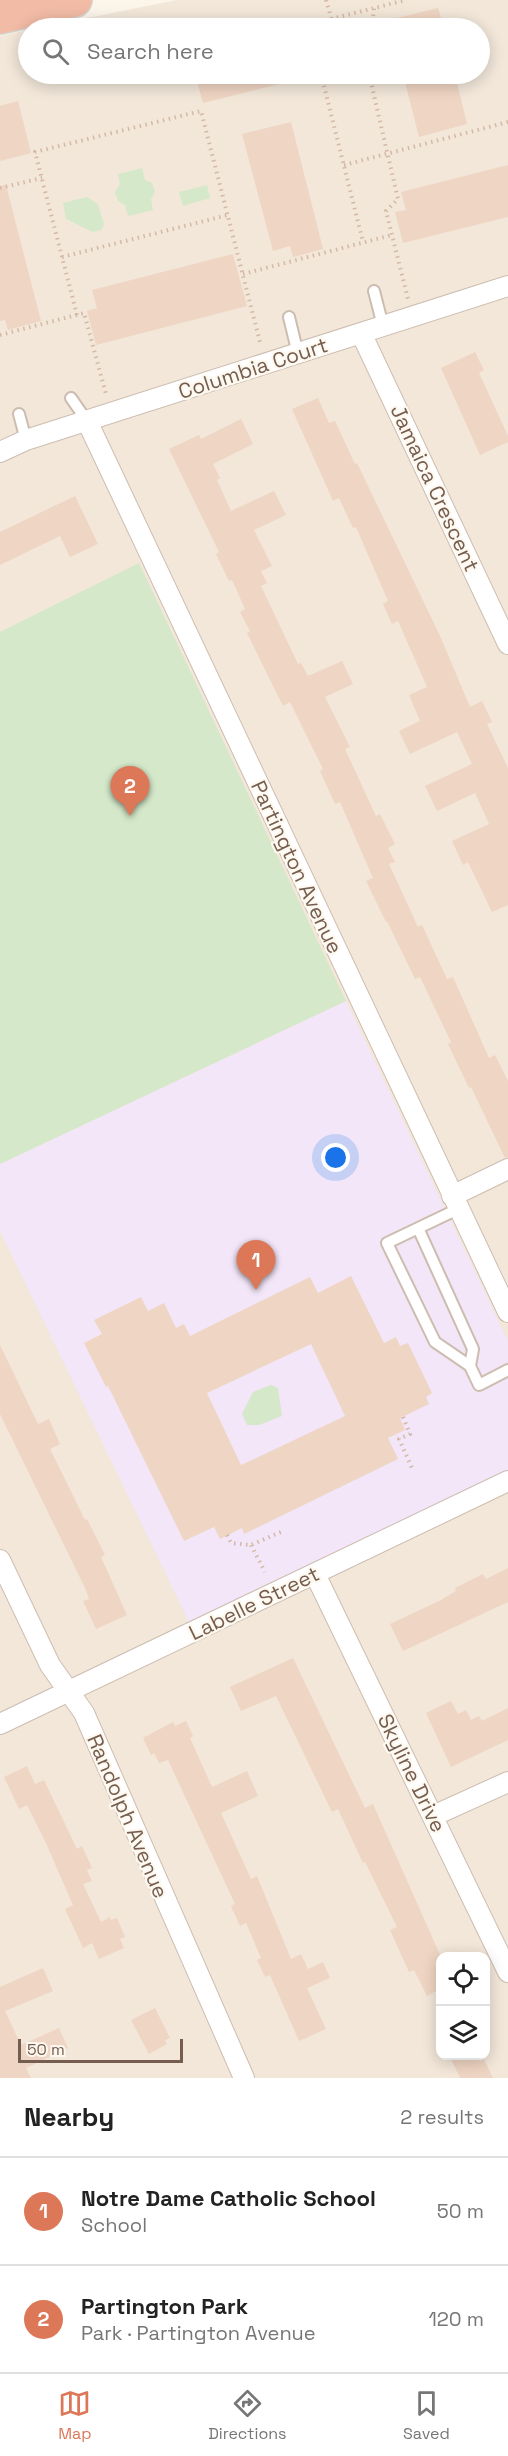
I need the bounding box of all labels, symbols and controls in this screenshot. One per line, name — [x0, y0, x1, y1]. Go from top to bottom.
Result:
search box — [18, 18, 490, 84]
icon: search — [39, 35, 72, 68]
text: Search here — [87, 37, 214, 65]
street label: Columbia Court — [175, 331, 331, 405]
street label: Jamaica Crescent — [385, 400, 485, 576]
pin: 2 — [110, 766, 150, 816]
street label: Partington Avenue — [245, 776, 349, 958]
your location — [321, 1143, 350, 1172]
pin: 1 — [236, 1240, 276, 1290]
street label: Labelle Street — [184, 1560, 324, 1646]
street label: Skyline Drive — [372, 1709, 452, 1837]
street label: Randolph Avenue — [81, 1730, 175, 1902]
map controls — [436, 1952, 490, 2060]
button: locate — [436, 1952, 490, 2006]
button: layers — [436, 2006, 490, 2060]
scale bar — [18, 2036, 183, 2064]
text: 50 m — [27, 2039, 65, 2060]
text: Nearby — [24, 2100, 114, 2134]
text: 2 results — [400, 2104, 484, 2130]
text: Notre Dame Catholic School — [81, 2184, 376, 2212]
text: 1 — [39, 2198, 48, 2224]
text: 50 m — [437, 2198, 484, 2224]
text: School — [81, 2212, 147, 2238]
text: Partington Park — [81, 2292, 248, 2320]
text: 2 — [38, 2306, 49, 2332]
text: 120 m — [428, 2306, 484, 2332]
text: Park · Partington Avenue — [81, 2320, 316, 2346]
tab: Map — [58, 2387, 92, 2444]
tab: Directions — [208, 2387, 287, 2444]
tab: Saved — [403, 2387, 450, 2444]

